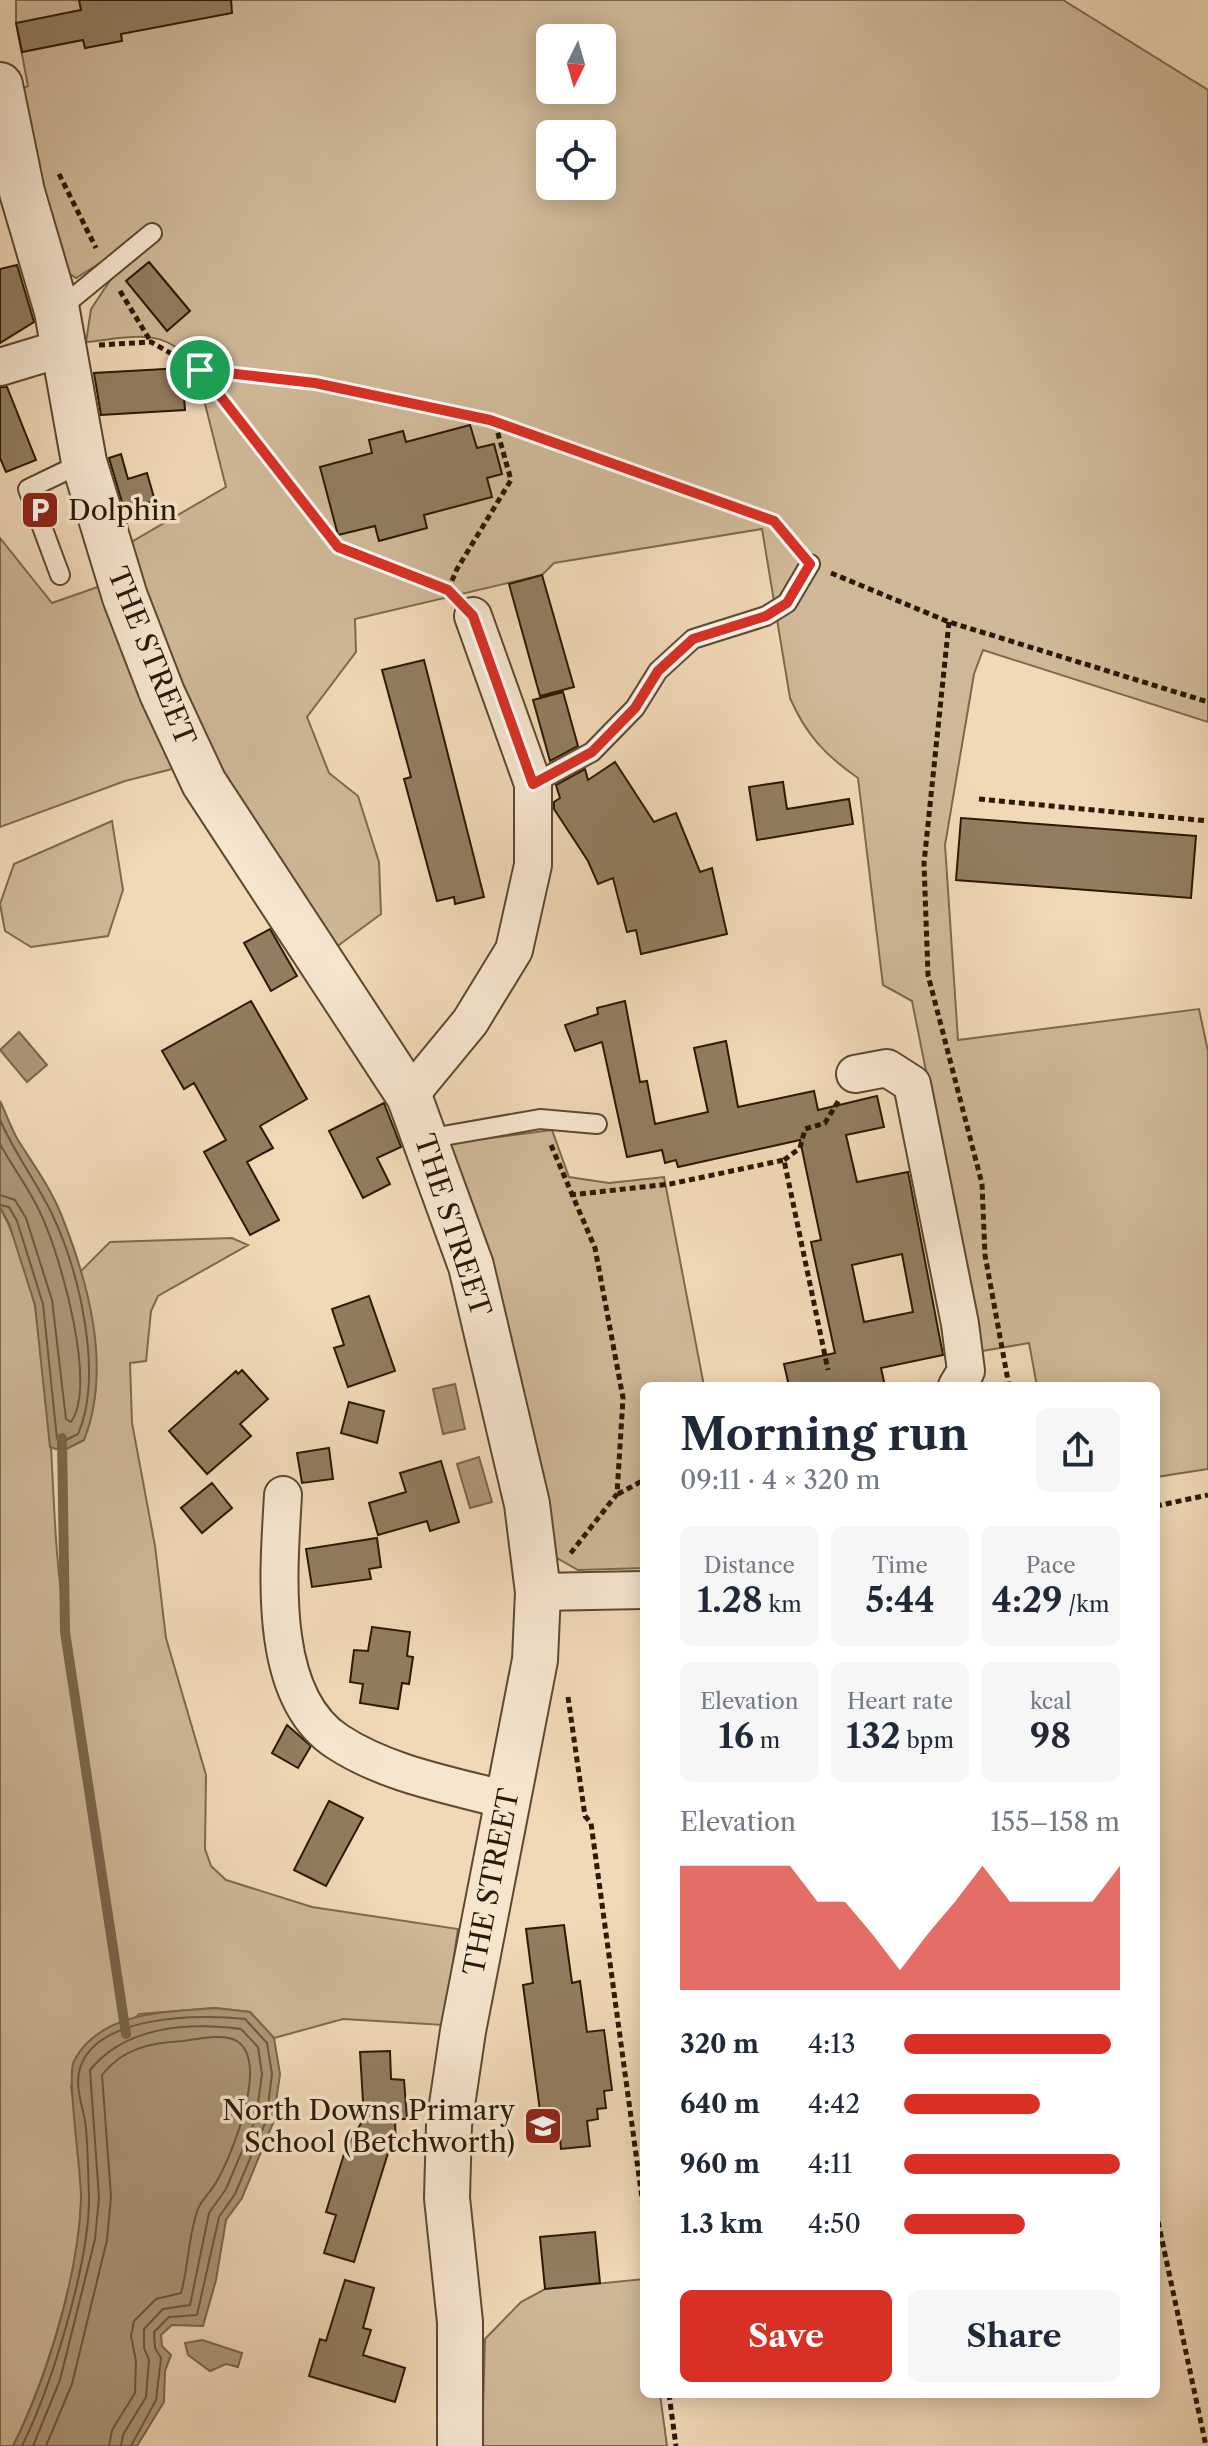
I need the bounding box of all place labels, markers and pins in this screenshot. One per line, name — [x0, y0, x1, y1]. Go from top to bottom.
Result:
pin — [166, 336, 234, 404]
parking icon: Dolphin — [19, 489, 61, 531]
place label: Dolphin — [68, 493, 177, 527]
place label: North Downs Primary School (Betchworth) — [222, 2093, 515, 2159]
school or university icon: North Downs Primary School (Betchworth) — [522, 2105, 564, 2147]

